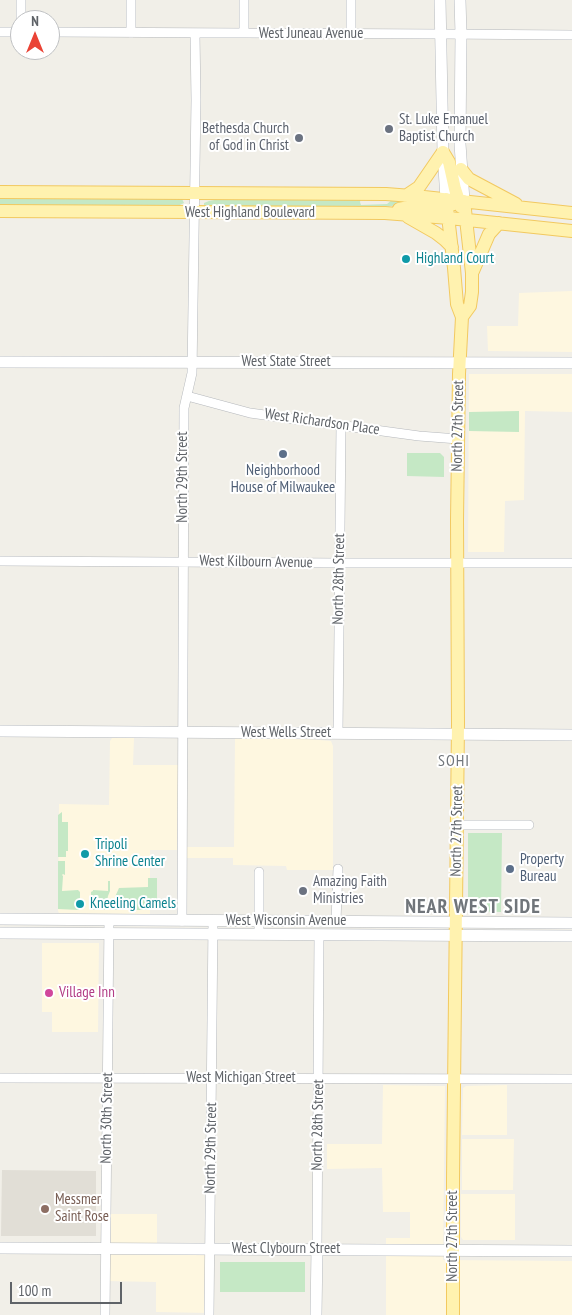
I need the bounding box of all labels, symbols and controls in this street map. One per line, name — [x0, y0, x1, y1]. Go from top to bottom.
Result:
north arrow — [10, 10, 60, 60]
text: N — [31, 12, 39, 30]
street label: West Juneau Avenue — [259, 25, 363, 43]
place label: St. Luke Emanuel Baptist Church — [399, 111, 488, 146]
place label: Bethesda Church of God in Christ — [202, 120, 289, 155]
marker: St. Luke Emanuel Baptist Church — [383, 123, 395, 135]
marker: Bethesda Church of God in Christ — [293, 132, 305, 144]
street label: West Highland Boulevard — [185, 204, 315, 222]
place label: Highland Court — [416, 250, 494, 268]
marker: Highland Court — [400, 253, 412, 265]
street label: West State Street — [241, 353, 331, 371]
street label: North 27th Street — [448, 380, 468, 472]
street label: West Richardson Place — [263, 405, 381, 439]
street label: North 29th Street — [174, 431, 192, 523]
marker: Neighborhood House of Milwaukee — [277, 448, 289, 460]
place label: Neighborhood House of Milwaukee — [231, 462, 335, 497]
street label: North 28th Street — [329, 533, 349, 625]
street label: West Kilbourn Avenue — [199, 552, 313, 572]
street label: West Wells Street — [241, 724, 331, 742]
district label: SOHI — [438, 751, 470, 771]
street label: North 27th Street — [447, 785, 467, 877]
place label: Tripoli Shrine Center — [95, 836, 165, 871]
marker: Tripoli Shrine Center — [79, 848, 91, 860]
place label: Property Bureau — [520, 851, 564, 886]
marker: Property Bureau — [504, 863, 516, 875]
place label: Amazing Faith Ministries — [313, 873, 387, 908]
marker: Amazing Faith Ministries — [297, 885, 309, 897]
place label: Kneeling Camels — [90, 895, 176, 913]
district label: NEAR WEST SIDE — [403, 895, 543, 919]
marker: Kneeling Camels — [74, 898, 86, 910]
street label: West Wisconsin Avenue — [226, 912, 346, 930]
place label: Village Inn — [59, 984, 115, 1002]
marker: Village Inn — [43, 987, 55, 999]
street label: West Michigan Street — [186, 1069, 296, 1087]
street label: North 30th Street — [97, 1072, 117, 1164]
street label: North 28th Street — [308, 1079, 328, 1171]
street label: North 29th Street — [201, 1102, 221, 1194]
street label: North 27th Street — [444, 1190, 462, 1282]
place label: Messmer Saint Rose — [55, 1191, 109, 1226]
marker: Messmer Saint Rose — [39, 1203, 51, 1215]
street label: West Clybourn Street — [232, 1240, 340, 1258]
scale bar — [12, 1272, 125, 1304]
text: 100 m — [18, 1281, 51, 1300]

